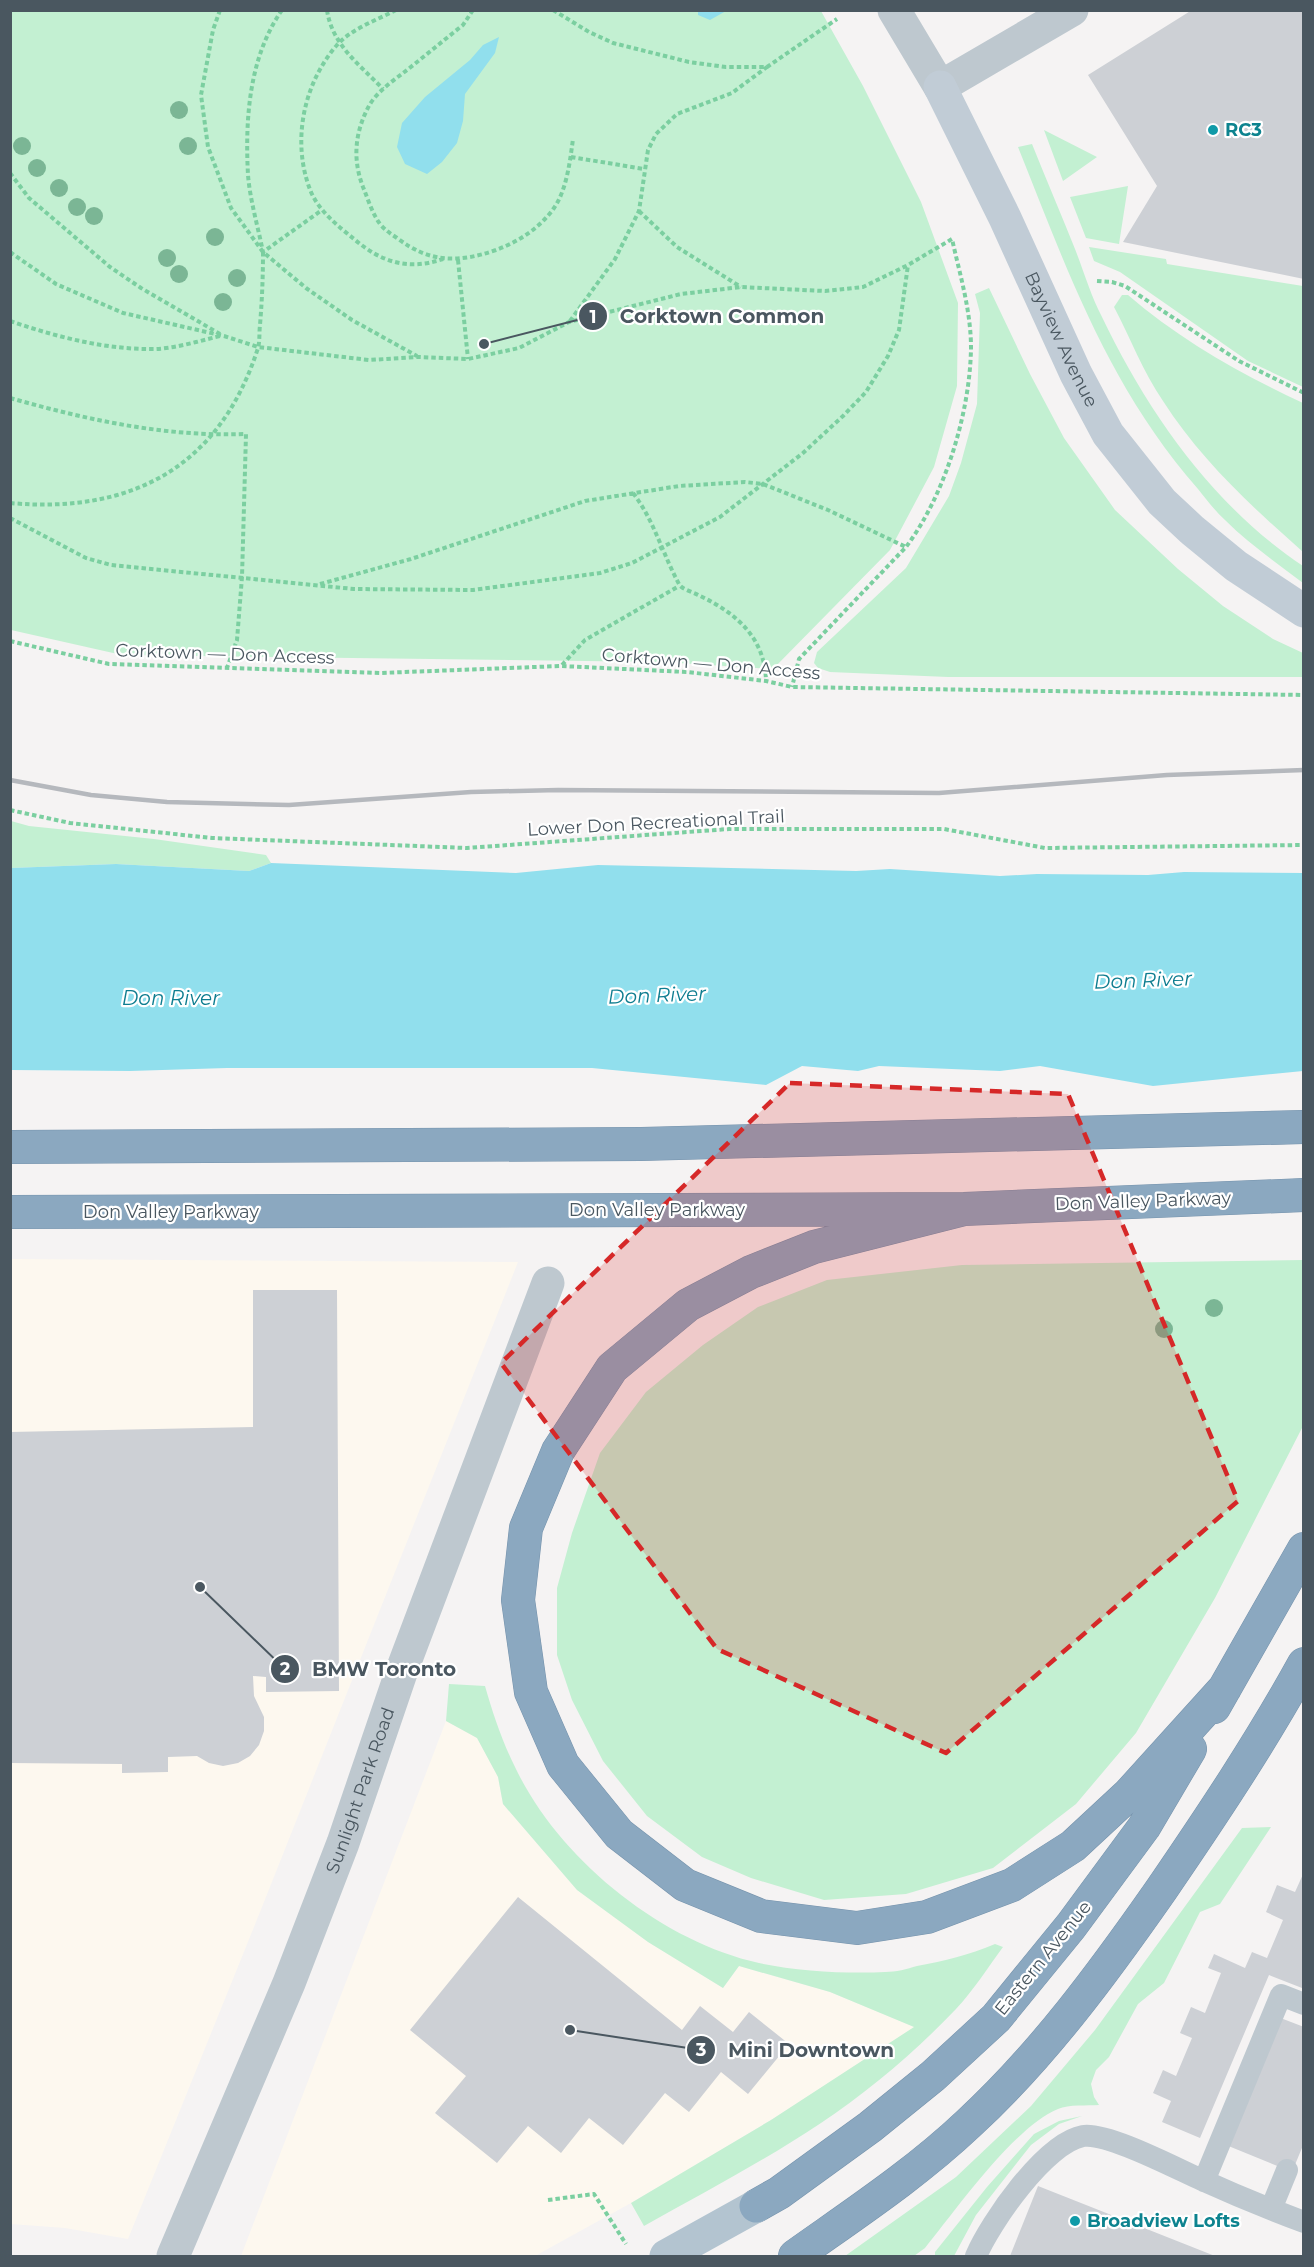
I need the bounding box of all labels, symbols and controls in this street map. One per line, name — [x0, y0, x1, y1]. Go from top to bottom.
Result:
place label: RC3 — [1225, 119, 1262, 141]
marker: RC3 — [1206, 123, 1220, 137]
street label: Bayview Avenue — [1020, 268, 1103, 411]
callout: Corktown Common — [578, 297, 837, 335]
text: Corktown Common — [620, 304, 824, 328]
text: 1 — [589, 306, 597, 328]
street label: Corktown — Don Access — [115, 639, 335, 669]
street label: Corktown — Don Access — [601, 643, 821, 685]
street label: Lower Don Recreational Trail — [527, 805, 785, 841]
water label: Don River — [1093, 966, 1194, 994]
water label: Don River — [607, 981, 708, 1009]
water label: Don River — [122, 986, 221, 1010]
street label: Don Valley Parkway — [1055, 1187, 1232, 1215]
street label: Don Valley Parkway — [569, 1199, 745, 1221]
street label: Don Valley Parkway — [83, 1201, 259, 1223]
callout: BMW Toronto — [270, 1650, 469, 1688]
text: BMW Toronto — [312, 1657, 456, 1681]
text: 2 — [280, 1658, 291, 1680]
street label: Sunlight Park Road — [321, 1704, 399, 1877]
street label: Eastern Avenue — [990, 1896, 1096, 2020]
callout: Mini Downtown — [686, 2031, 906, 2069]
text: Mini Downtown — [728, 2038, 894, 2062]
text: 3 — [695, 2039, 707, 2061]
place label: Broadview Lofts — [1087, 2210, 1240, 2232]
marker: Broadview Lofts — [1068, 2214, 1082, 2228]

